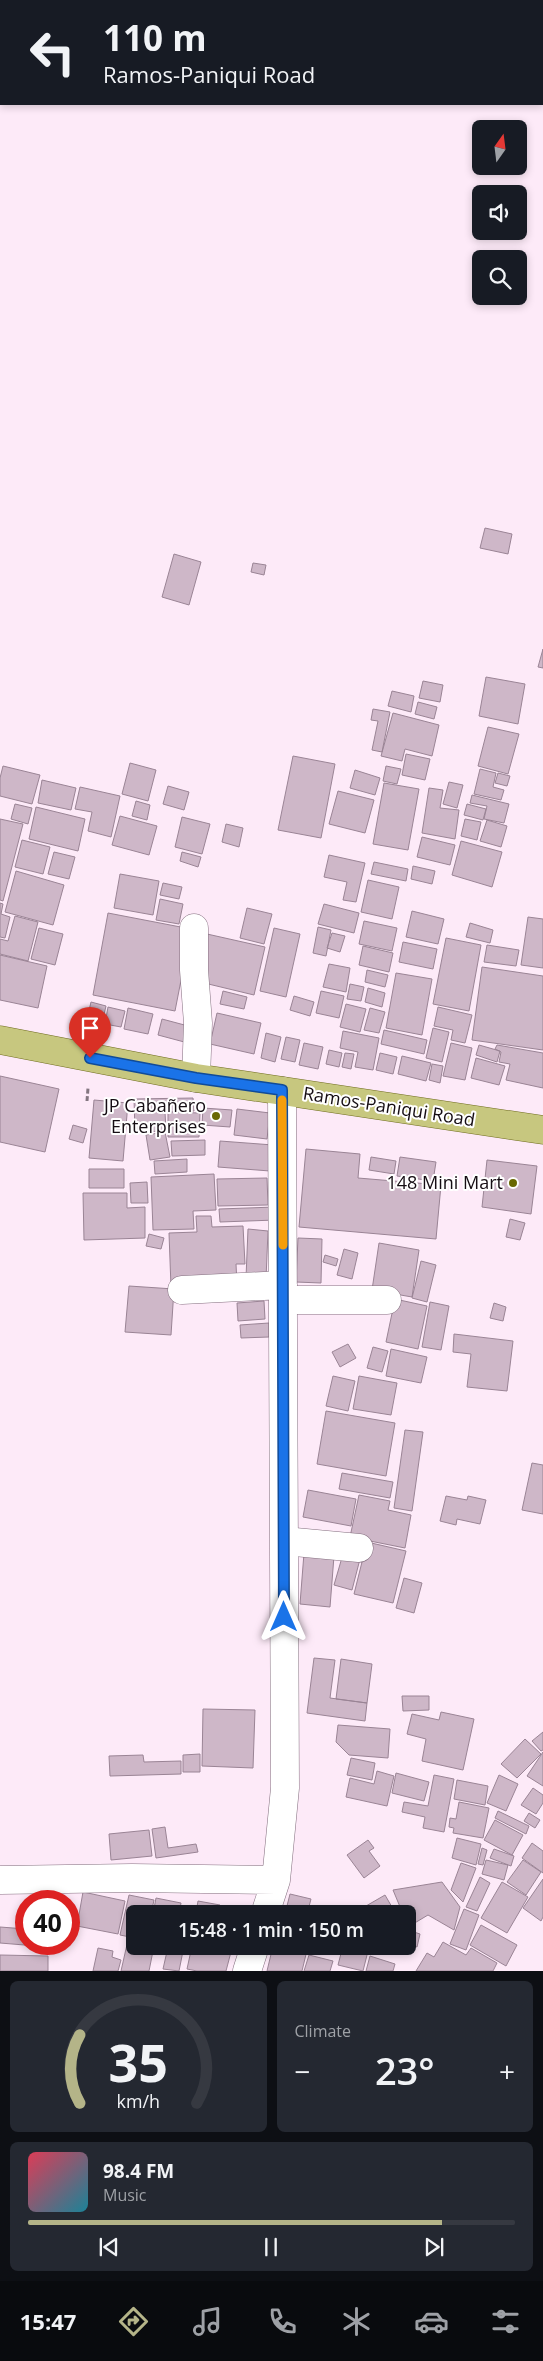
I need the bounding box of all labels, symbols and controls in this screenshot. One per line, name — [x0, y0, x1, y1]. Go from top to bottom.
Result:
text: 110 m — [103, 14, 207, 61]
icon: left — [20, 20, 85, 85]
text: Ramos-Paniqui Road — [103, 59, 315, 89]
north arrow — [472, 120, 528, 175]
map controls — [472, 120, 527, 305]
button: sound — [472, 185, 527, 240]
button: search — [472, 250, 527, 305]
pin — [69, 1007, 111, 1058]
icon: arrive — [76, 1014, 104, 1042]
street label: Ramos-Paniqui Road — [302, 1081, 477, 1131]
place label: JP Cabañero Enterprises — [102, 1093, 206, 1138]
marker: JP Cabañero Enterprises — [210, 1110, 222, 1122]
place label: 148 Mini Mart — [386, 1170, 503, 1194]
marker: 148 Mini Mart — [507, 1177, 519, 1189]
position arrow — [257, 1590, 309, 1642]
speed limit sign: 40 — [15, 1890, 80, 1955]
text: 15:48 · 1 min · 150 m — [178, 1917, 364, 1943]
text: Climate — [295, 2020, 351, 2042]
text: 35 — [109, 2026, 168, 2097]
text: 23° — [375, 2044, 435, 2096]
text: − — [295, 2052, 311, 2090]
text: + — [499, 2052, 515, 2090]
text: km/h — [117, 2089, 160, 2113]
text: 98.4 FM — [103, 2158, 174, 2184]
text: Music — [103, 2184, 147, 2206]
icon: previous — [95, 2233, 123, 2261]
icon: pause — [257, 2233, 285, 2261]
icon: next — [420, 2233, 448, 2261]
icon: directions — [116, 2304, 151, 2339]
icon: music — [190, 2304, 225, 2339]
icon: phone — [265, 2304, 300, 2339]
icon: climate — [339, 2304, 374, 2339]
icon: car — [414, 2304, 449, 2339]
icon: filters — [488, 2304, 523, 2339]
text: 15:47 — [20, 2306, 76, 2336]

